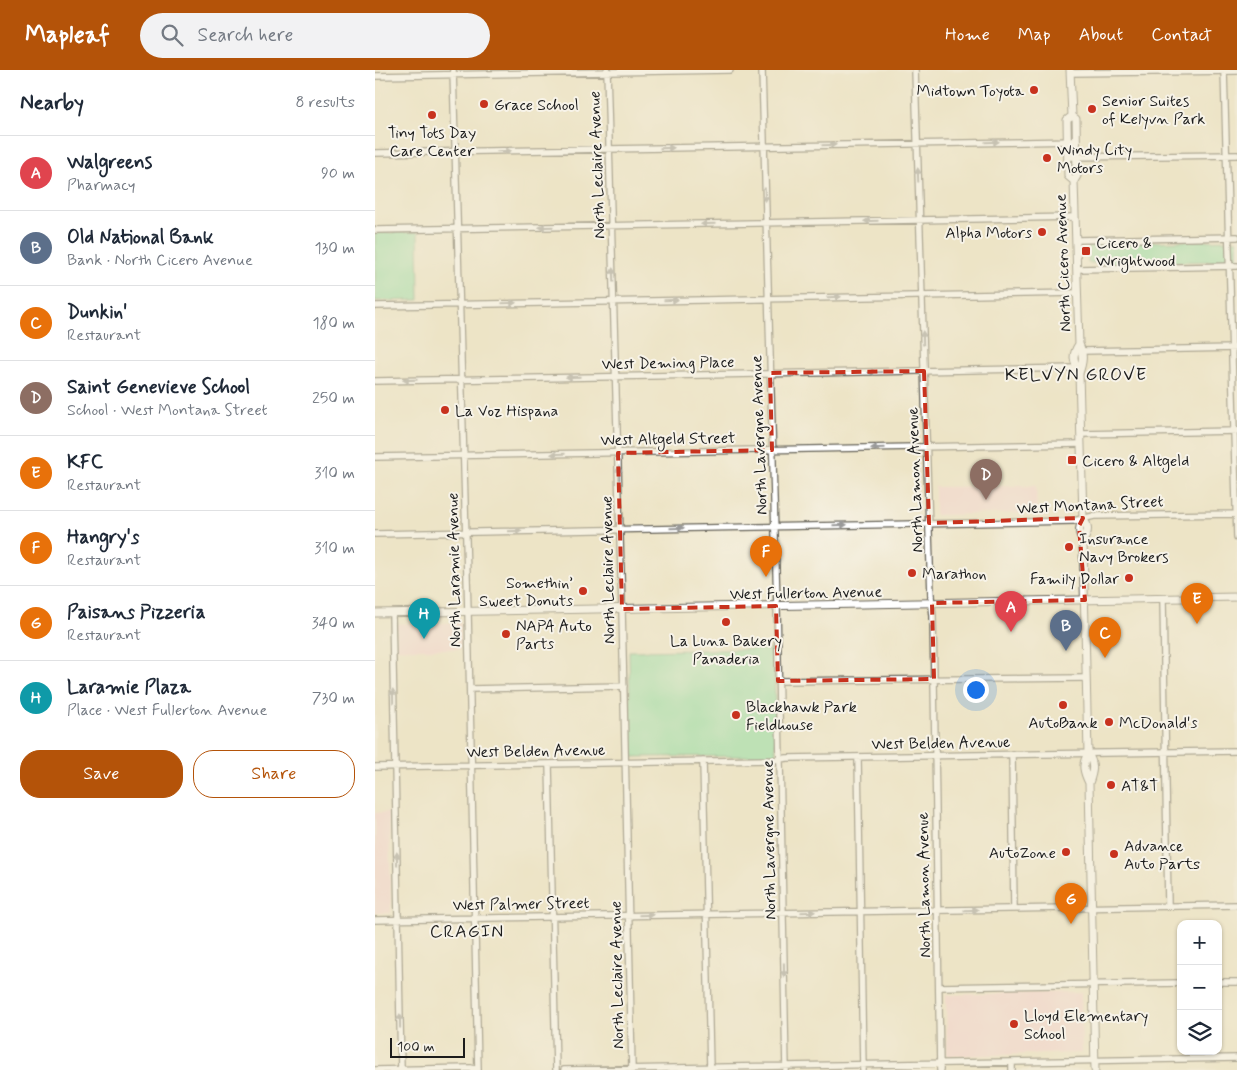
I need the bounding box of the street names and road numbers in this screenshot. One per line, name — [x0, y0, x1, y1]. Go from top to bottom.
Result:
street label: North Leclaire Avenue — [584, 91, 611, 239]
street label: North Cicero Avenue — [1051, 193, 1076, 332]
street label: West Deming Place — [601, 352, 735, 375]
street label: North Lavergne Avenue — [746, 355, 773, 515]
street label: North Lamon Avenue — [902, 406, 929, 553]
street label: West Altgeld Street — [600, 428, 736, 452]
street label: West Montana Street — [1016, 491, 1164, 520]
street label: North Laramie Avenue — [443, 492, 466, 648]
street label: North Leclaire Avenue — [597, 496, 620, 644]
street label: West Fullerton Avenue — [729, 582, 883, 605]
street label: West Belden Avenue — [871, 732, 1011, 755]
street label: West Belden Avenue — [466, 740, 606, 763]
street label: North Lavergne Avenue — [758, 760, 781, 920]
street label: North Lamon Avenue — [913, 812, 936, 958]
street label: West Palmer Street — [452, 893, 590, 916]
street label: North Leclaire Avenue — [606, 901, 629, 1049]

